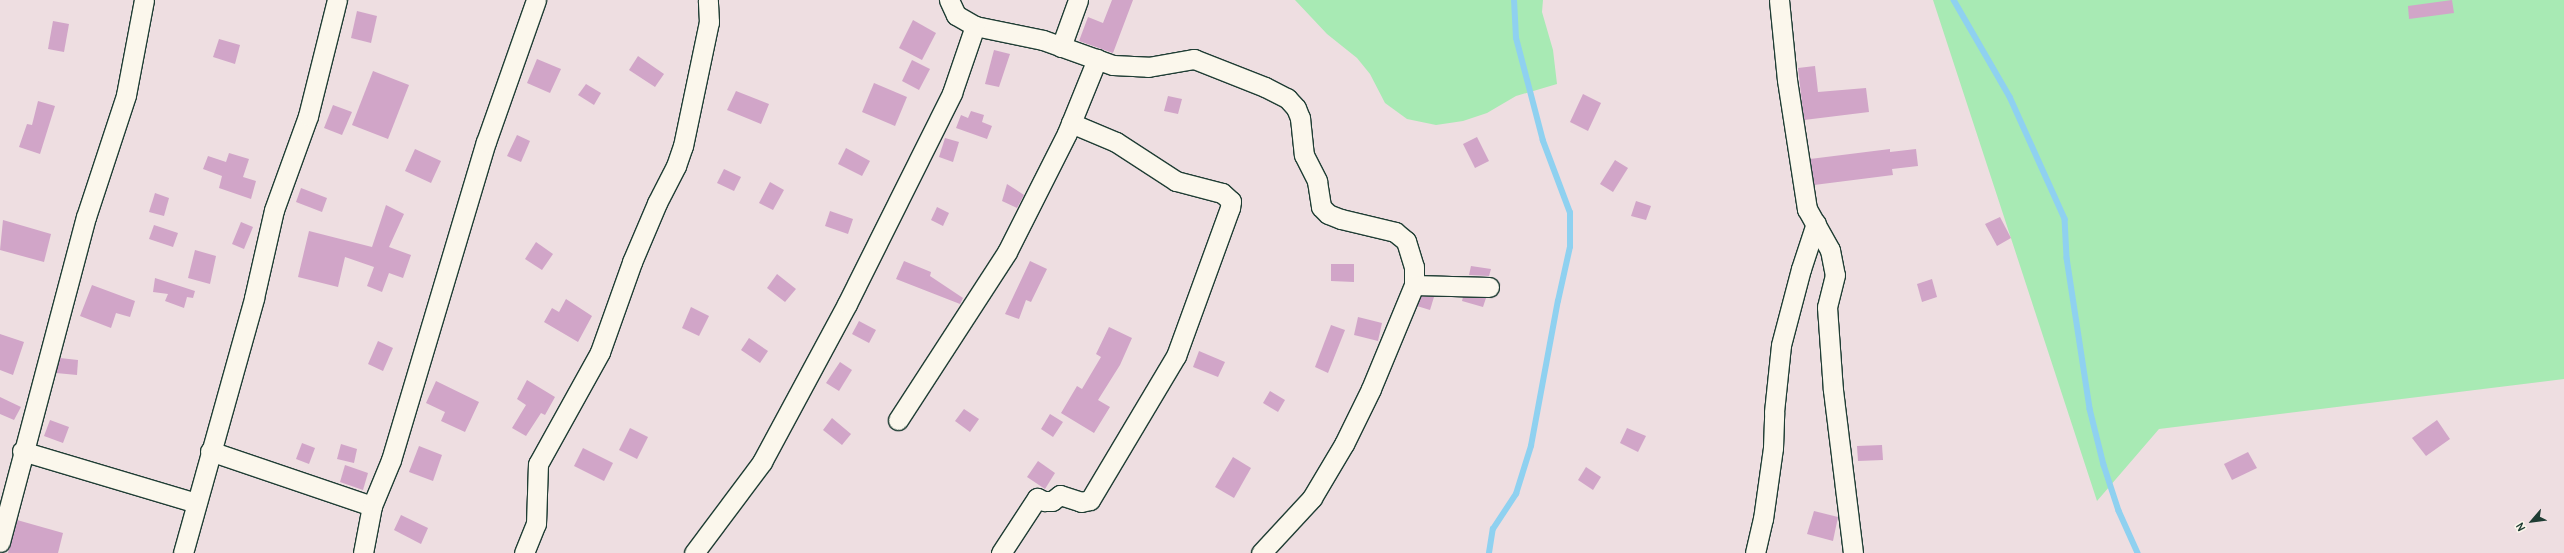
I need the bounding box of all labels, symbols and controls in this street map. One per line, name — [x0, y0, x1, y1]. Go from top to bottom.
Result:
north arrow — [2512, 501, 2552, 541]
text: N — [2513, 521, 2528, 533]

